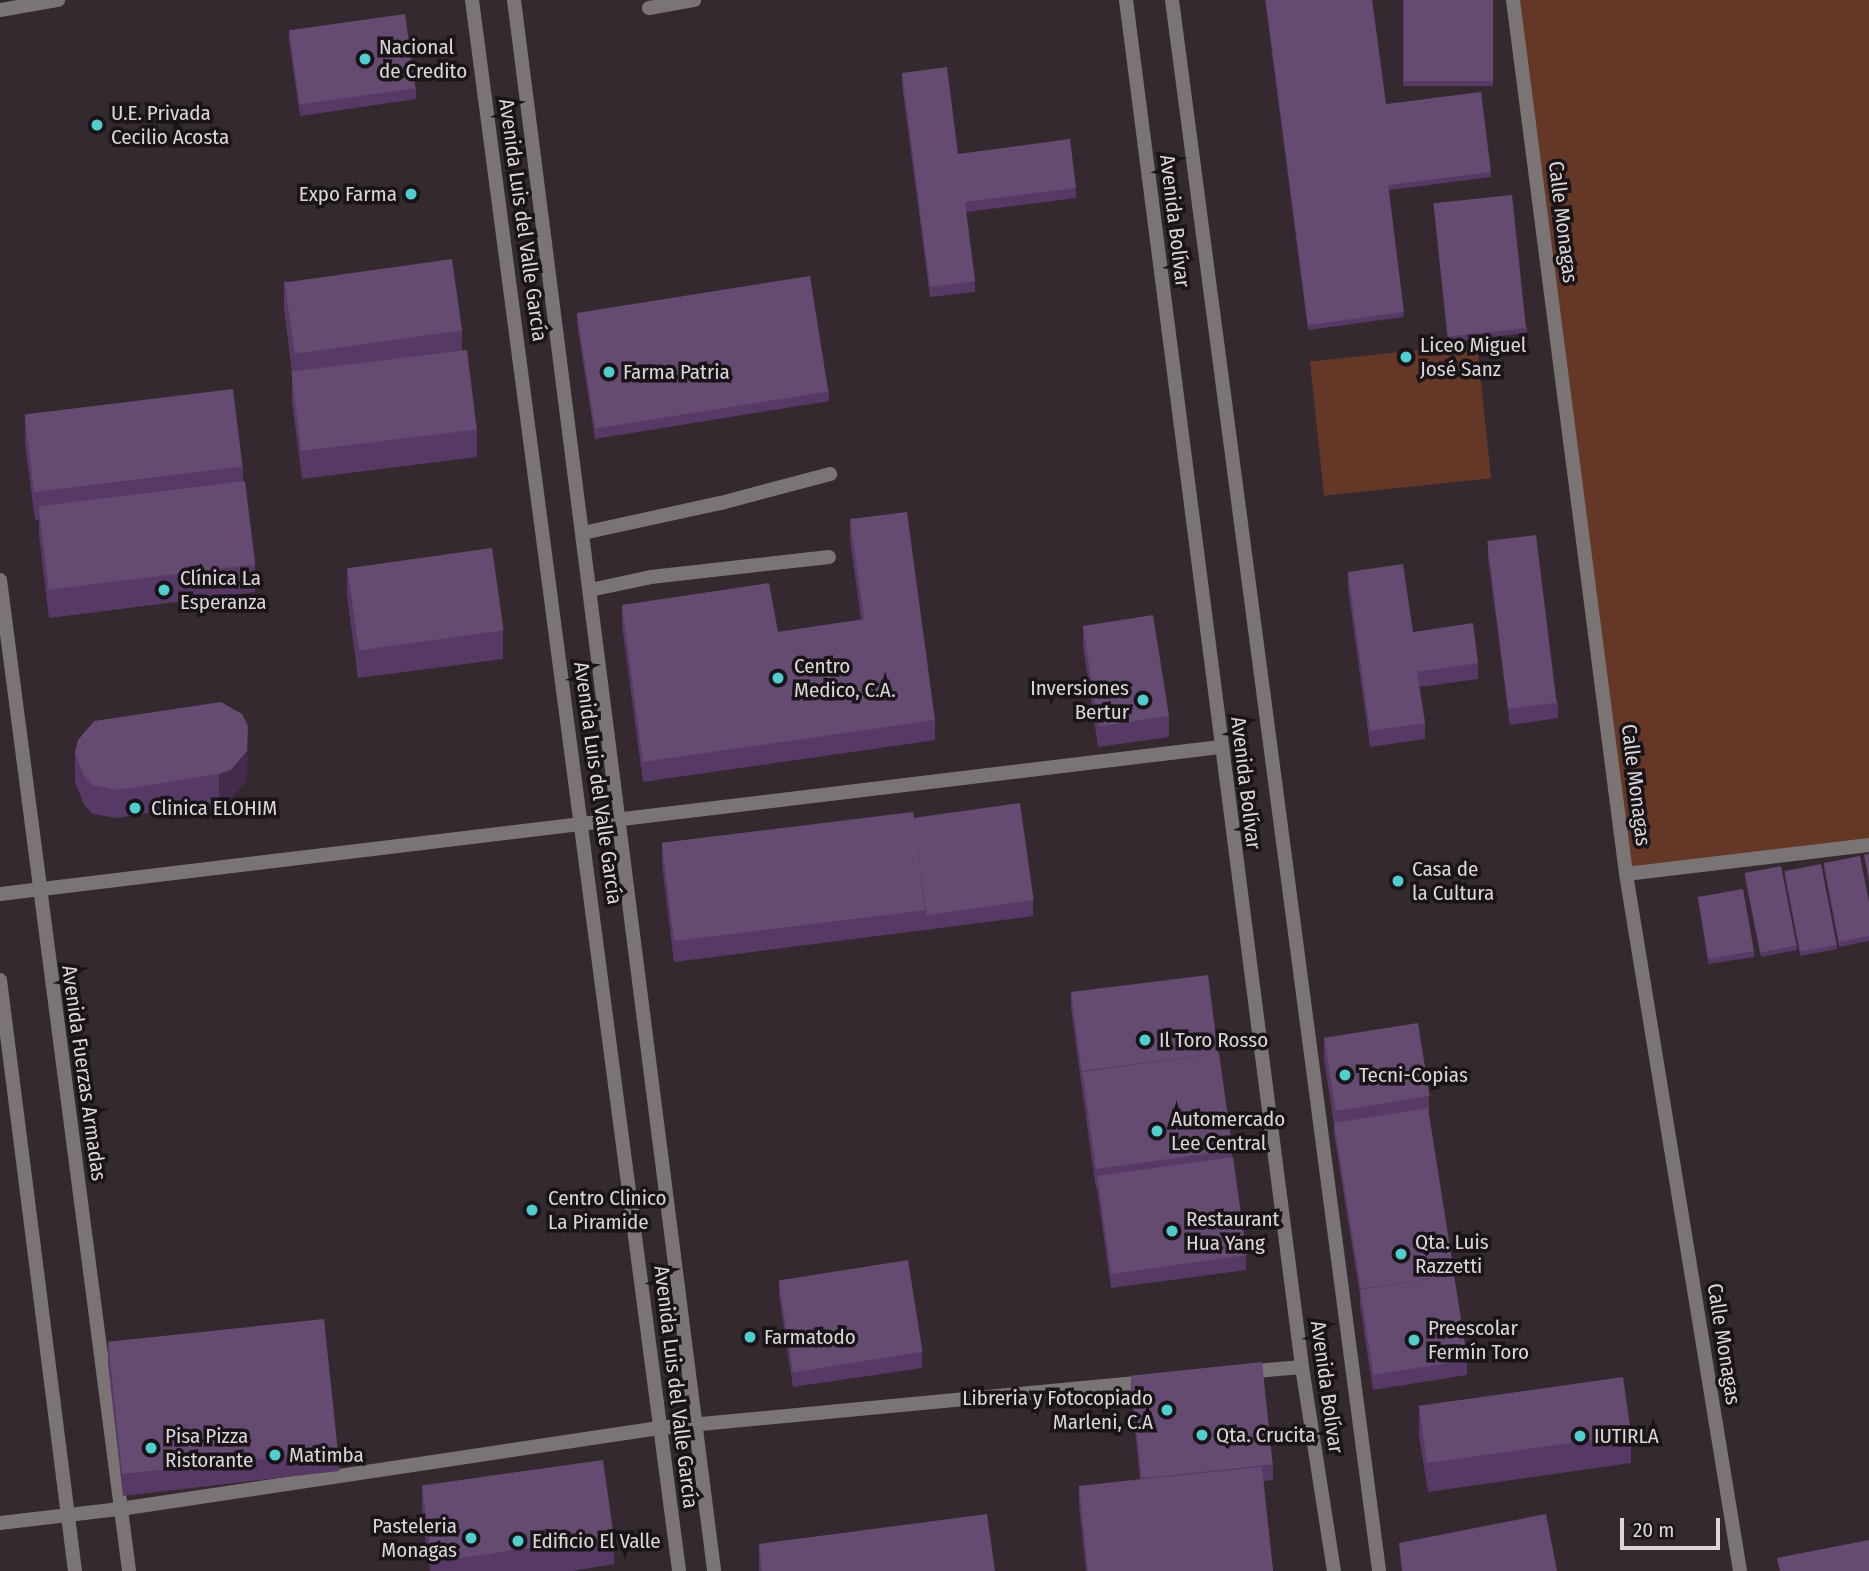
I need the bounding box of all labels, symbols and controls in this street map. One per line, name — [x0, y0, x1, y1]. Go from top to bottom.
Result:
place label: Nacional de Credito — [379, 34, 467, 84]
marker: Nacional de Credito — [357, 51, 373, 67]
street label: Avenida Luis del Valle García — [493, 97, 553, 343]
place label: U.E. Privada Cecilio Acosta — [111, 100, 229, 150]
marker: U.E. Privada Cecilio Acosta — [89, 117, 105, 133]
street label: Avenida Bolívar — [1154, 153, 1196, 289]
street label: Calle Monagas — [1543, 160, 1583, 284]
place label: Expo Farma — [299, 181, 397, 207]
marker: Expo Farma — [403, 186, 419, 202]
place label: Liceo Miguel José Sanz — [1420, 332, 1526, 382]
marker: Liceo Miguel José Sanz — [1398, 349, 1414, 365]
place label: Farma Patria — [623, 359, 730, 385]
marker: Farma Patria — [601, 364, 617, 380]
place label: Clínica La Esperanza — [180, 565, 267, 615]
marker: Clínica La Esperanza — [154, 580, 174, 600]
place label: Centro Medico, C.A. — [794, 653, 895, 703]
street label: Avenida Luis del Valle García — [568, 660, 628, 906]
marker: Centro Medico, C.A. — [768, 668, 788, 688]
place label: Inversiones Bertur — [1030, 675, 1129, 725]
marker: Inversiones Bertur — [1135, 692, 1151, 708]
street label: Avenida Bolívar — [1225, 715, 1267, 851]
street label: Calle Monagas — [1616, 723, 1656, 847]
place label: Clinica ELOHIM — [151, 795, 277, 821]
marker: Clinica ELOHIM — [125, 798, 145, 818]
place label: Casa de la Cultura — [1412, 856, 1494, 906]
marker: Casa de la Cultura — [1390, 873, 1406, 889]
street label: Avenida Fuerzas Armadas — [56, 963, 112, 1183]
place label: Il Toro Rosso — [1159, 1027, 1268, 1053]
marker: Il Toro Rosso — [1137, 1032, 1153, 1048]
place label: Tecni-Copias — [1359, 1062, 1468, 1088]
marker: Tecni-Copias — [1337, 1067, 1353, 1083]
place label: Automercado Lee Central — [1171, 1106, 1285, 1156]
marker: Automercado Lee Central — [1149, 1123, 1165, 1139]
place label: Centro Clinico La Piramide — [548, 1185, 667, 1235]
marker: Centro Clinico La Piramide — [522, 1200, 542, 1220]
place label: Restaurant Hua Yang — [1186, 1206, 1279, 1256]
marker: Restaurant Hua Yang — [1164, 1223, 1180, 1239]
place label: Qta. Luis Razzetti — [1415, 1229, 1489, 1279]
marker: Qta. Luis Razzetti — [1393, 1246, 1409, 1262]
street label: Avenida Luis del Valle García — [649, 1264, 703, 1510]
street label: Calle Monagas — [1702, 1282, 1746, 1406]
place label: Preescolar Fermín Toro — [1428, 1315, 1529, 1365]
street label: Avenida Bolívar — [1305, 1319, 1349, 1455]
place label: Farmatodo — [764, 1324, 856, 1350]
marker: Farmatodo — [742, 1329, 758, 1345]
marker: Preescolar Fermín Toro — [1406, 1332, 1422, 1348]
place label: Libreria y Fotocopiado Marleni, C.A — [962, 1385, 1153, 1435]
marker: Libreria y Fotocopiado Marleni, C.A — [1159, 1402, 1175, 1418]
place label: Qta. Crucita — [1216, 1422, 1316, 1448]
place label: Pisa Pizza Ristorante — [165, 1423, 253, 1473]
place label: IUTIRLA — [1594, 1423, 1659, 1449]
marker: Qta. Crucita — [1194, 1427, 1210, 1443]
marker: IUTIRLA — [1572, 1428, 1588, 1444]
marker: Pisa Pizza Ristorante — [143, 1440, 159, 1456]
place label: Matimba — [289, 1442, 364, 1468]
marker: Matimba — [267, 1447, 283, 1463]
scale bar — [1624, 1504, 1724, 1548]
place label: Pasteleria Monagas — [372, 1513, 457, 1563]
text: 20 m — [1633, 1517, 1674, 1543]
place label: Edificio El Valle — [532, 1528, 661, 1554]
marker: Pasteleria Monagas — [463, 1530, 479, 1546]
marker: Edificio El Valle — [510, 1533, 526, 1549]

